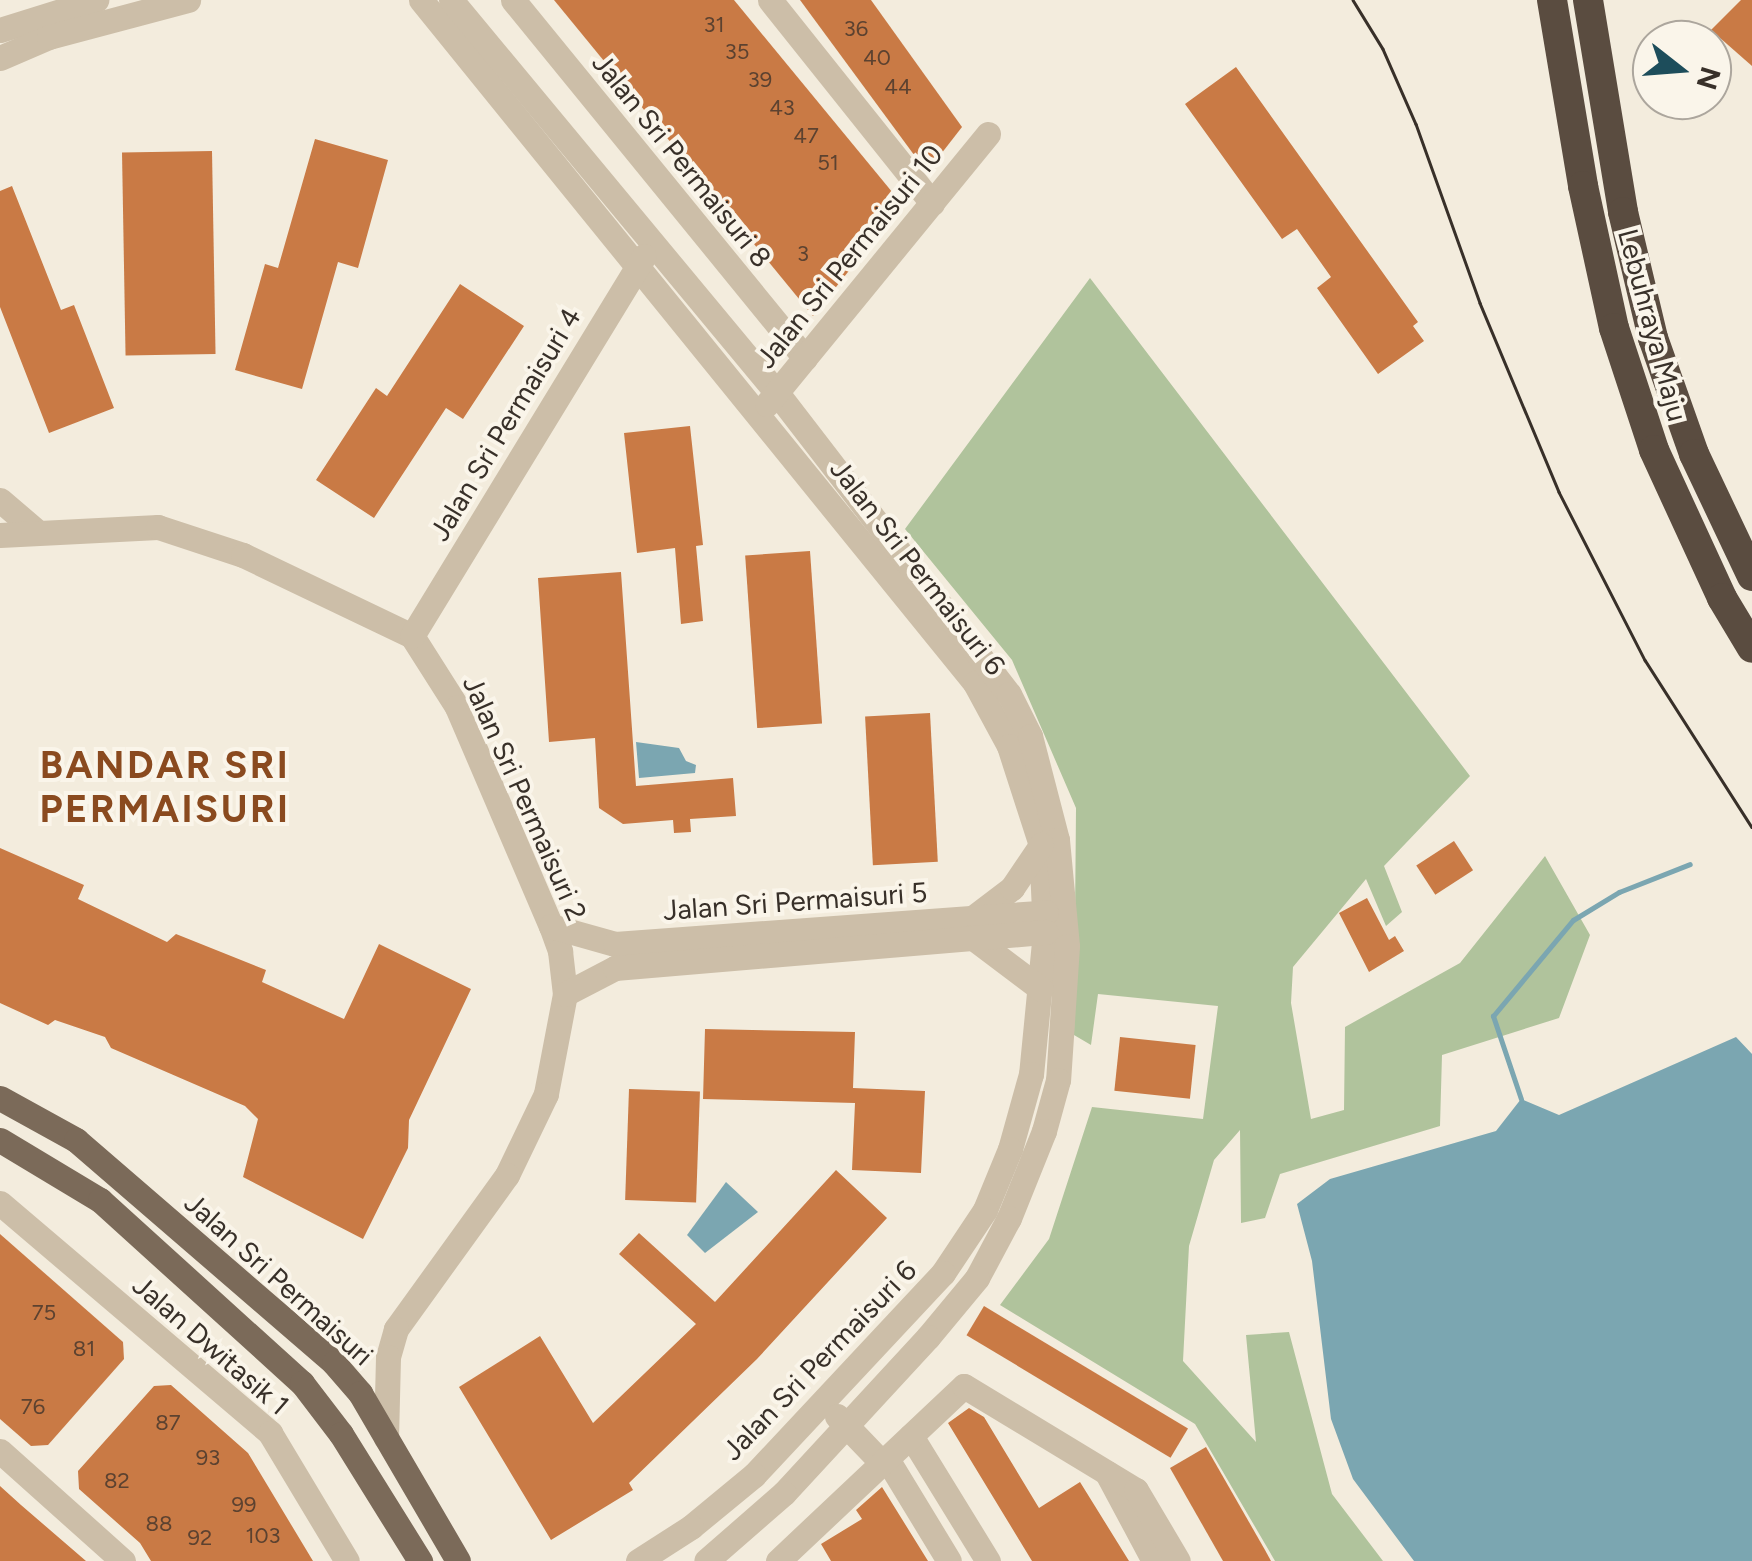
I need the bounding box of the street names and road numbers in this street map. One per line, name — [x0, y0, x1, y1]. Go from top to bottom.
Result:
street label: Jalan Sri Permaisuri 8 — [585, 46, 779, 274]
street label: Jalan Sri Permaisuri 10 — [748, 137, 950, 375]
street label: Lebuhraya Maju — [1611, 225, 1695, 425]
street label: Jalan Sri Permaisuri 4 — [422, 301, 588, 547]
street label: Jalan Sri Permaisuri 6 — [823, 452, 1013, 682]
street label: Jalan Sri Permaisuri 2 — [456, 670, 594, 926]
street label: Jalan Sri Permaisuri 5 — [662, 875, 928, 927]
street label: Jalan Sri Permaisuri — [178, 1186, 380, 1372]
street label: Jalan Sri Permaisuri 6 — [715, 1253, 923, 1467]
street label: Jalan Dwitasik 1 — [126, 1268, 296, 1422]

